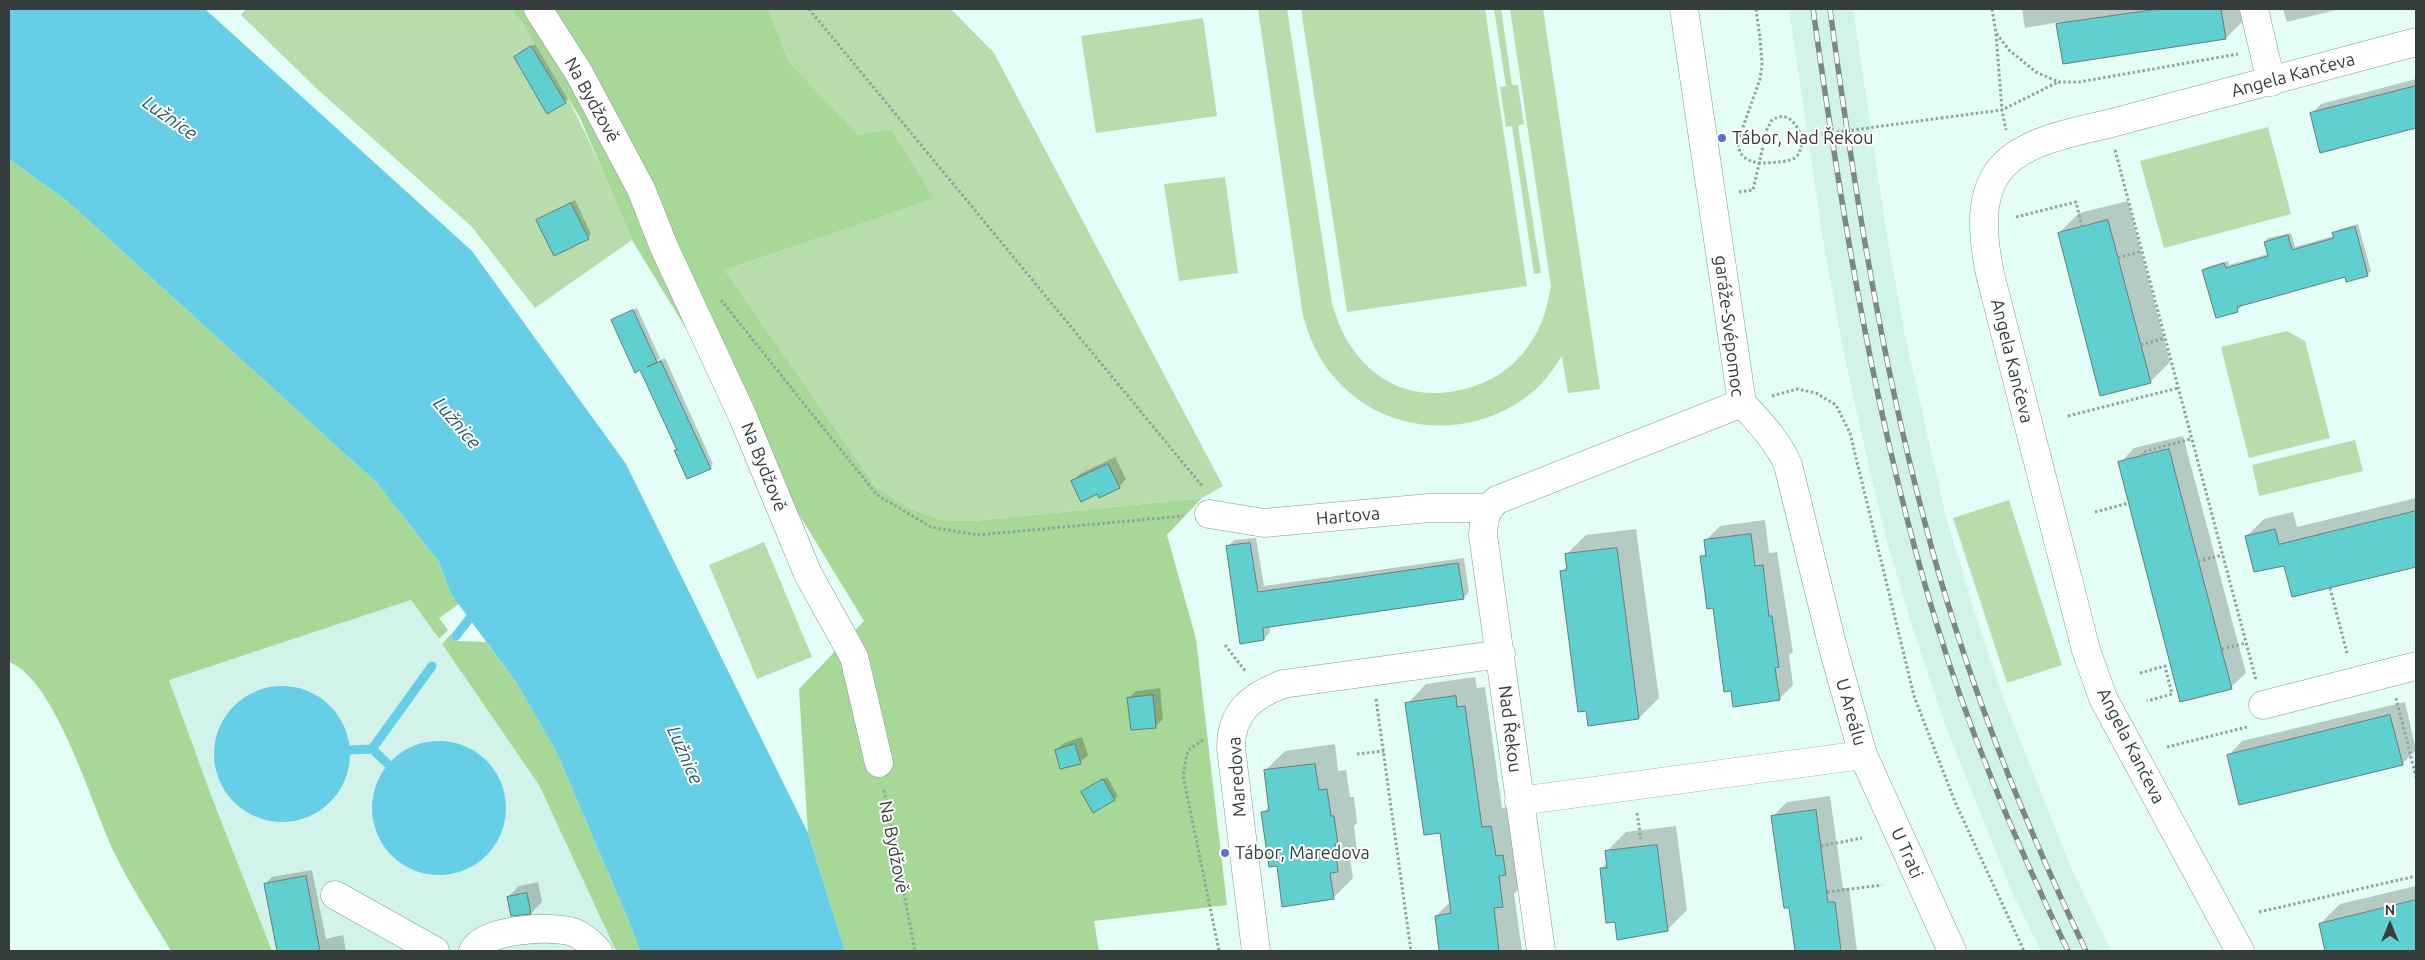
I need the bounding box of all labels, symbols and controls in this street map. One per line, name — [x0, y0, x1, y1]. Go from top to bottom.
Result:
street label: Angela Kančeva — [2229, 48, 2357, 102]
street label: Na Bydžově — [560, 54, 624, 146]
water label: Lužnice — [138, 91, 202, 145]
place label: Tábor, Nad Řekou — [1732, 127, 1874, 149]
marker: Tábor, Nad Řekou — [1716, 132, 1728, 144]
street label: garáže-Svépomoc — [1710, 254, 1748, 398]
street label: Angela Kančeva — [1986, 297, 2038, 425]
water label: Lužnice — [428, 392, 486, 454]
street label: Na Bydžově — [736, 419, 792, 515]
street label: Hartova — [1315, 502, 1381, 530]
street label: U Areálu — [1831, 676, 1871, 748]
street label: Nad Řekou — [1494, 684, 1526, 774]
street label: Angela Kančeva — [2093, 684, 2169, 808]
water label: Lužnice — [662, 722, 708, 788]
street label: Maredova — [1223, 736, 1251, 818]
street label: Na Bydžově — [874, 799, 914, 895]
street label: U Trati — [1886, 824, 1928, 882]
place label: Tábor, Maredova — [1235, 842, 1370, 864]
marker: Tábor, Maredova — [1219, 847, 1231, 859]
north arrow — [2365, 900, 2415, 950]
text: N — [2385, 902, 2395, 918]

